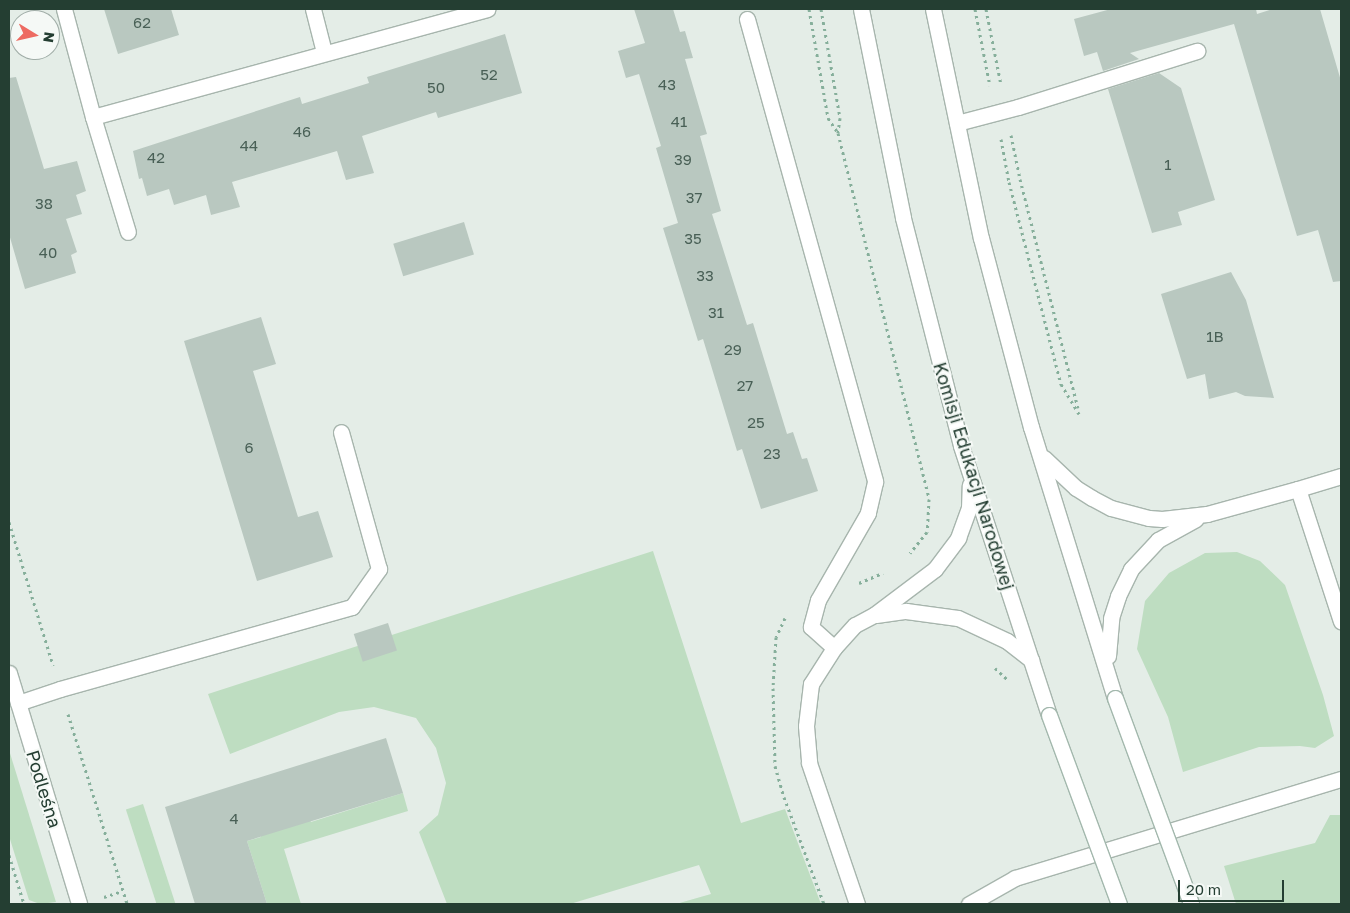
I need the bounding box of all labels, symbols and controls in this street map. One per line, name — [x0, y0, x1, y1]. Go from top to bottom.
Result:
north arrow — [10, 10, 60, 60]
house number: 62 — [133, 14, 151, 32]
text: N — [40, 31, 59, 44]
house number: 52 — [480, 66, 498, 84]
house number: 43 — [658, 76, 676, 94]
house number: 50 — [427, 79, 445, 97]
house number: 41 — [671, 113, 687, 131]
house number: 46 — [293, 123, 311, 141]
house number: 44 — [240, 137, 258, 155]
house number: 42 — [147, 149, 165, 167]
house number: 39 — [674, 151, 692, 169]
house number: 1 — [1164, 156, 1172, 174]
house number: 37 — [686, 189, 702, 207]
house number: 38 — [35, 195, 53, 213]
house number: 35 — [684, 230, 702, 248]
house number: 40 — [39, 244, 57, 262]
house number: 33 — [696, 267, 714, 285]
house number: 31 — [708, 304, 724, 322]
house number: 1B — [1206, 328, 1224, 346]
house number: 29 — [724, 341, 742, 359]
street label: Komisji Edukacji Narodowej — [929, 360, 1019, 592]
house number: 27 — [737, 377, 753, 395]
house number: 25 — [747, 414, 765, 432]
house number: 6 — [244, 439, 254, 457]
house number: 23 — [763, 445, 781, 463]
street label: Podleśna — [22, 747, 66, 831]
house number: 4 — [229, 810, 239, 828]
scale bar — [1180, 870, 1286, 902]
text: 20 m — [1186, 880, 1221, 898]

